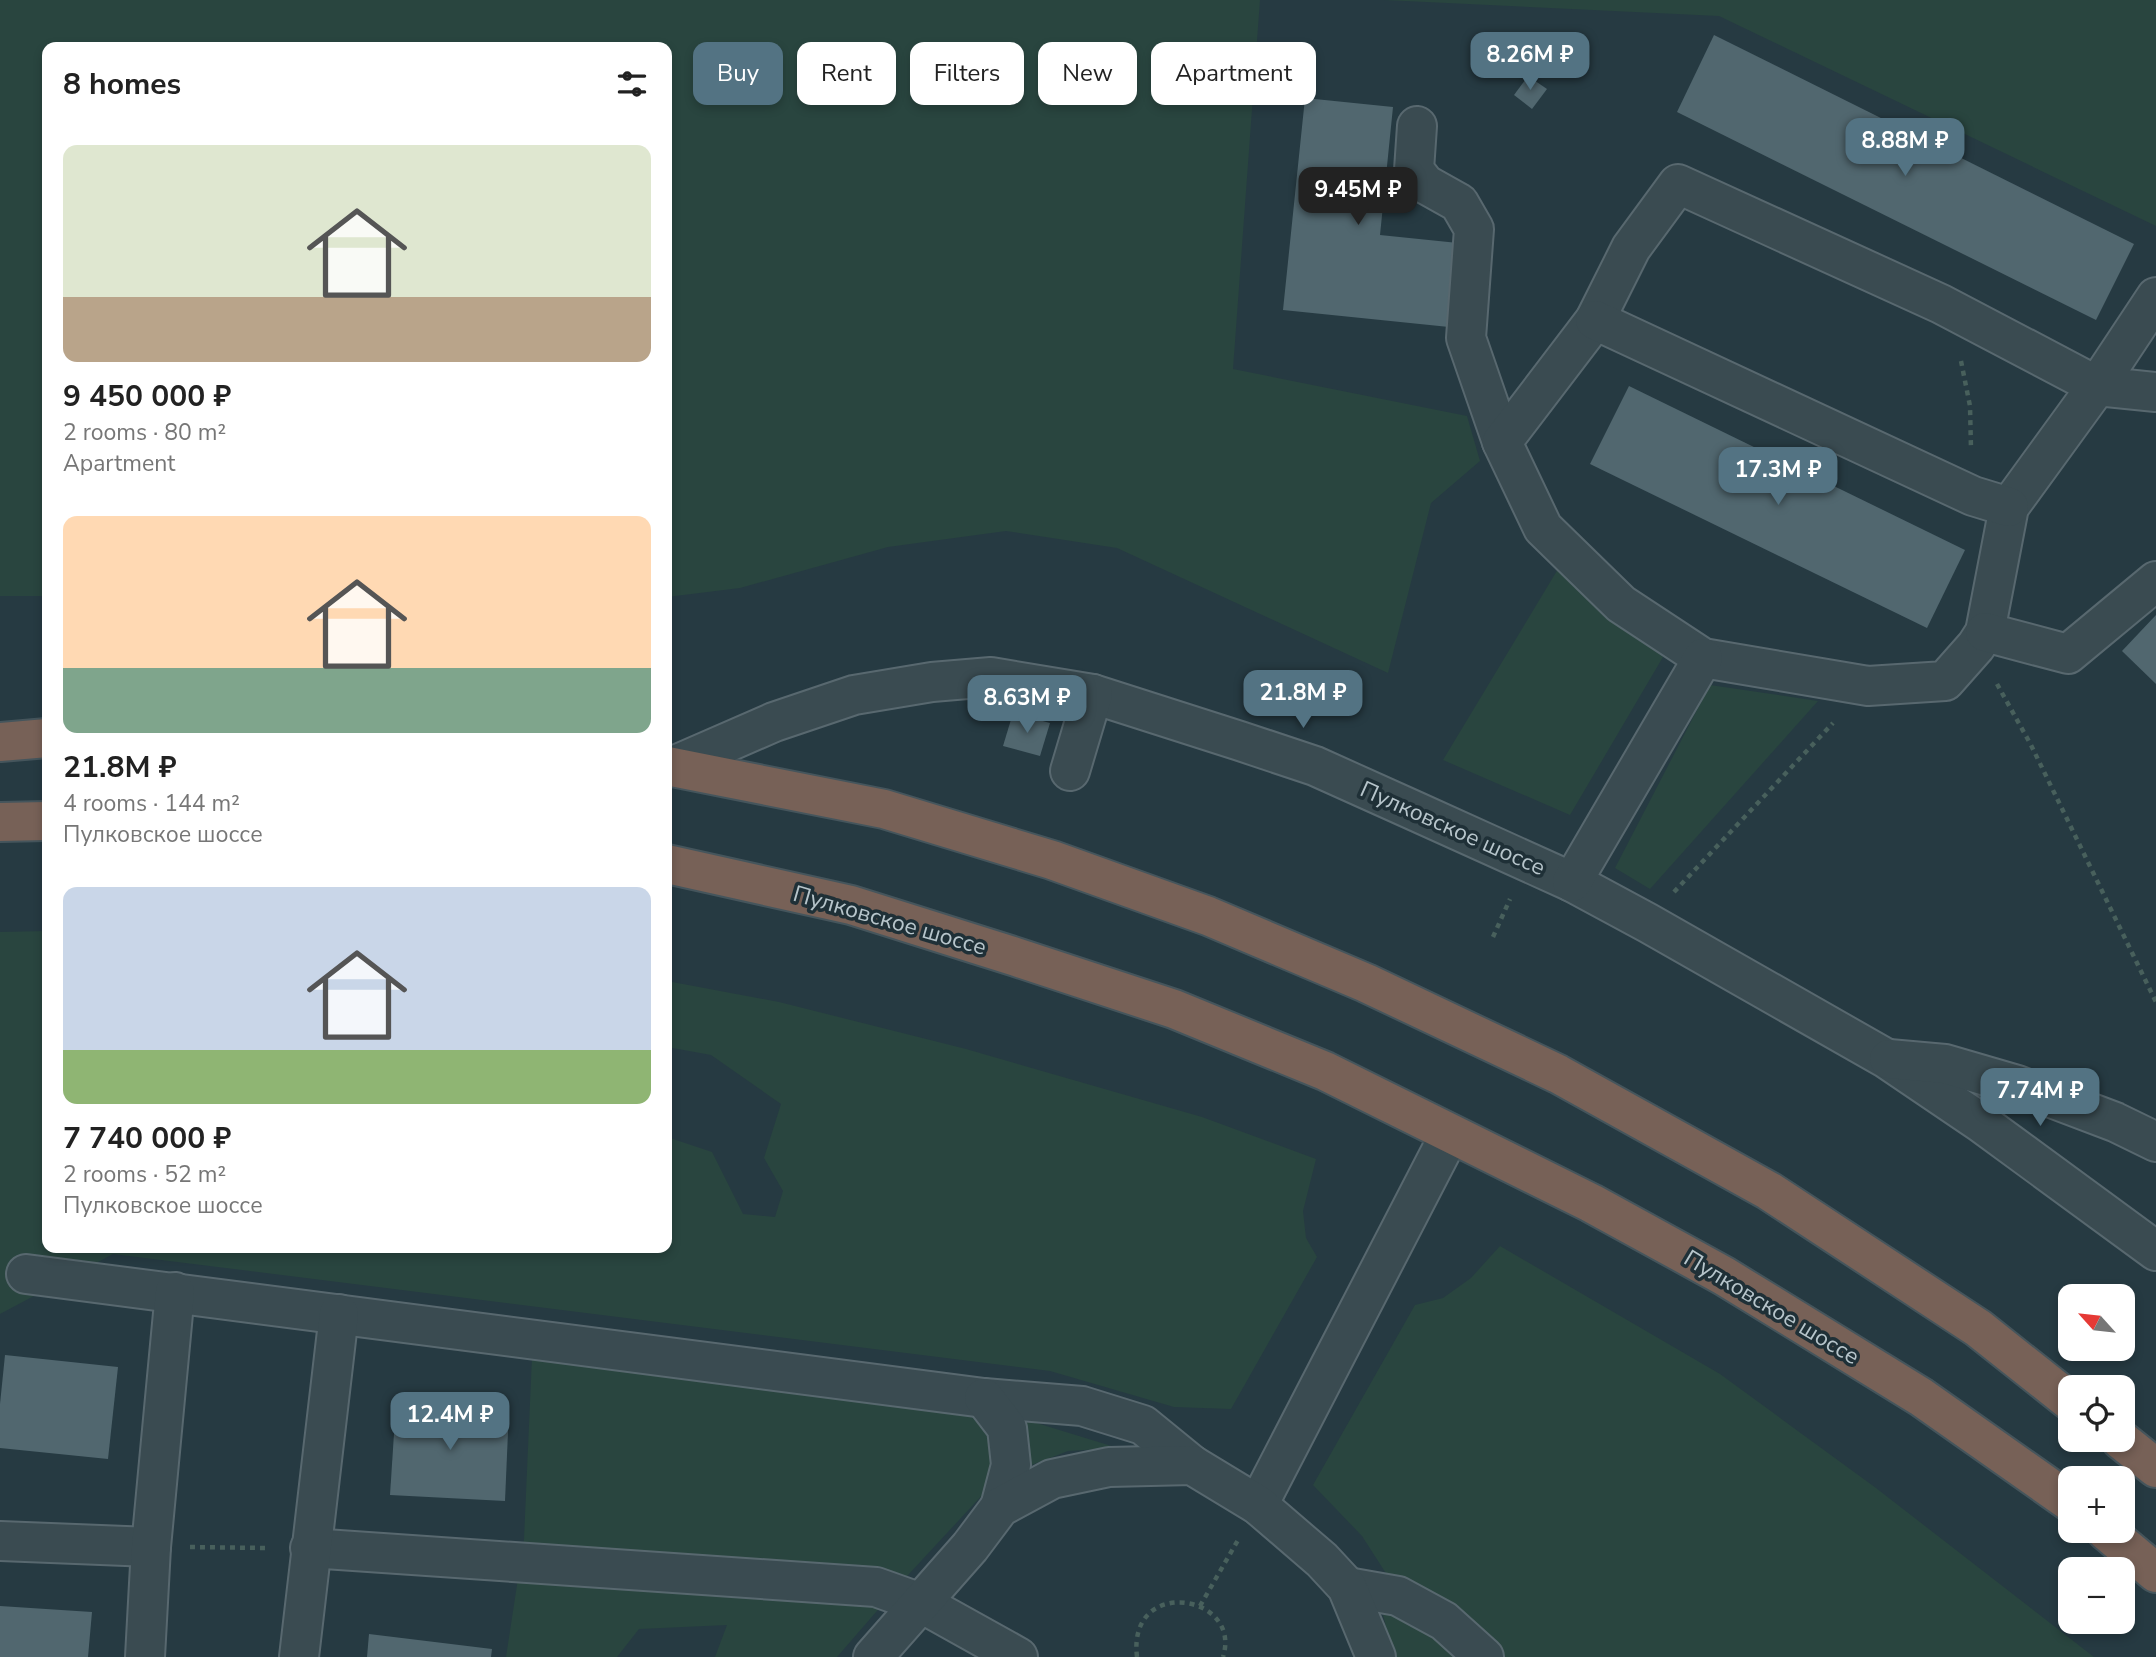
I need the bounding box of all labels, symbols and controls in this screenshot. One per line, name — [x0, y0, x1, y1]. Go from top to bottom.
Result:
pin: 8.26M ₽ — [1465, 32, 1595, 92]
text: 8.26M ₽ — [1486, 39, 1574, 70]
chip: Buy — [693, 42, 783, 105]
chip: Rent — [797, 42, 896, 105]
chip: Filters — [910, 42, 1024, 105]
chip: New — [1038, 42, 1137, 105]
chip: Apartment — [1151, 42, 1316, 105]
text: 8 homes — [63, 64, 181, 105]
icon: filters — [613, 65, 651, 103]
pin: 8.88M ₽ — [1840, 118, 1970, 178]
text: 8.88M ₽ — [1861, 125, 1949, 156]
pin: 9.45M ₽ — [1293, 168, 1423, 227]
text: 9.45M ₽ — [1314, 174, 1402, 205]
icon: home — [294, 190, 420, 316]
text: 9 450 000 ₽ — [63, 376, 231, 417]
text: 2 rooms · 80 m² — [63, 417, 226, 448]
text: Apartment — [63, 448, 175, 479]
pin: 17.3M ₽ — [1713, 448, 1843, 507]
text: 17.3M ₽ — [1734, 454, 1822, 485]
icon: home — [294, 561, 420, 687]
pin: 21.8M ₽ — [1238, 670, 1368, 730]
pin: 8.63M ₽ — [962, 676, 1092, 735]
text: 21.8M ₽ — [1259, 677, 1347, 708]
text: 8.63M ₽ — [983, 682, 1071, 713]
text: 21.8M ₽ — [63, 747, 177, 788]
street label: Пулковское шоссе — [1355, 774, 1550, 883]
text: 4 rooms · 144 m² — [63, 788, 240, 819]
text: Пулковское шоссе — [63, 819, 263, 850]
street label: Пулковское шоссе — [790, 878, 990, 963]
icon: home — [294, 932, 420, 1058]
pin: 7.74M ₽ — [1975, 1068, 2105, 1128]
text: 7.74M ₽ — [1996, 1075, 2084, 1106]
text: 7 740 000 ₽ — [63, 1118, 231, 1159]
text: 2 rooms · 52 m² — [63, 1159, 226, 1190]
text: Пулковское шоссе — [63, 1190, 263, 1221]
street label: Пулковское шоссе — [1678, 1243, 1865, 1372]
north arrow — [2058, 1284, 2135, 1362]
map controls — [2058, 1284, 2135, 1634]
button: locate — [2058, 1375, 2135, 1452]
pin: 12.4M ₽ — [385, 1392, 515, 1452]
text: 12.4M ₽ — [406, 1399, 494, 1430]
button: + — [2058, 1466, 2135, 1543]
button: − — [2058, 1557, 2135, 1634]

